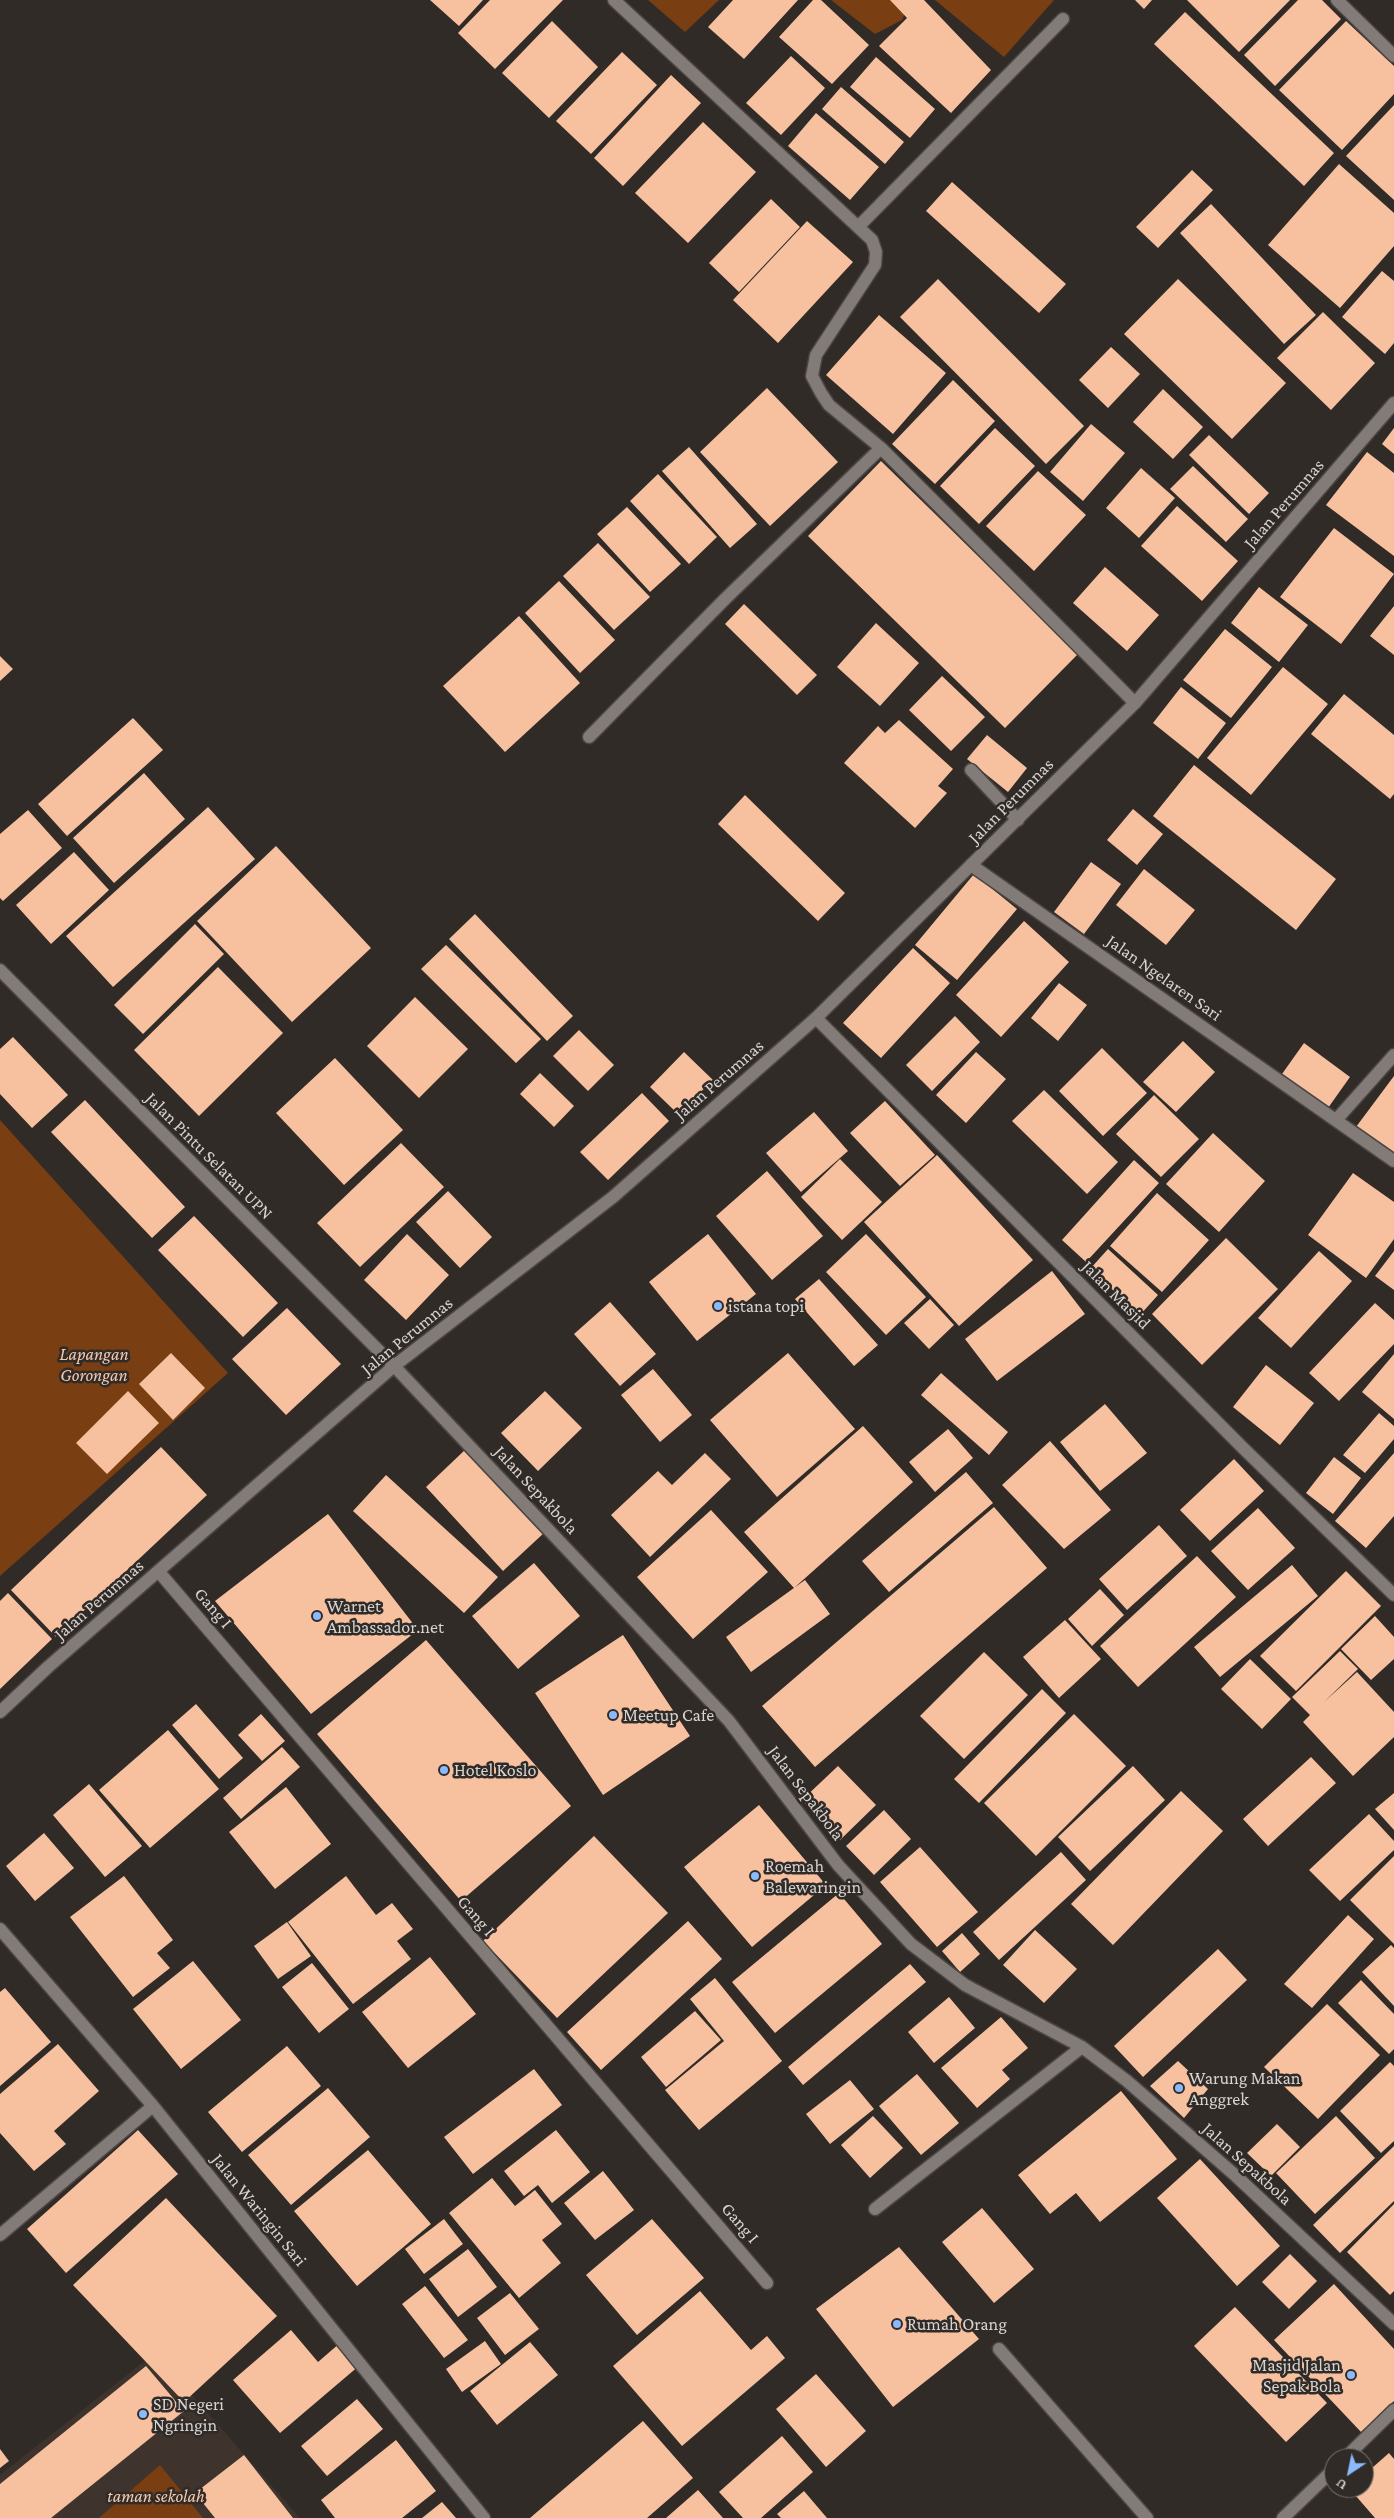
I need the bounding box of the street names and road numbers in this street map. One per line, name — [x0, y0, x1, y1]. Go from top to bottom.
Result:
street label: Jalan Perumnas — [1239, 455, 1329, 553]
street label: Jalan Perumnas — [964, 754, 1058, 848]
street label: Jalan Ngelaren Sari — [1102, 930, 1226, 1026]
street label: Jalan Perumnas — [670, 1035, 768, 1125]
street label: Jalan Pintu Selatan UPN — [141, 1088, 277, 1224]
street label: Jalan Masjid — [1077, 1256, 1155, 1334]
street label: Jalan Perumnas — [357, 1292, 457, 1380]
street label: Jalan Sepakbola — [489, 1441, 583, 1539]
street label: Jalan Perumnas — [50, 1555, 148, 1645]
street label: Gang I — [189, 1583, 237, 1633]
street label: Jalan Sepakbola — [763, 1741, 849, 1845]
street label: Gang I — [452, 1891, 500, 1941]
street label: Jalan Sepakbola — [1198, 2118, 1296, 2210]
street label: Jalan Waringin Sari — [207, 2149, 311, 2271]
street label: Gang I — [716, 2198, 764, 2248]

